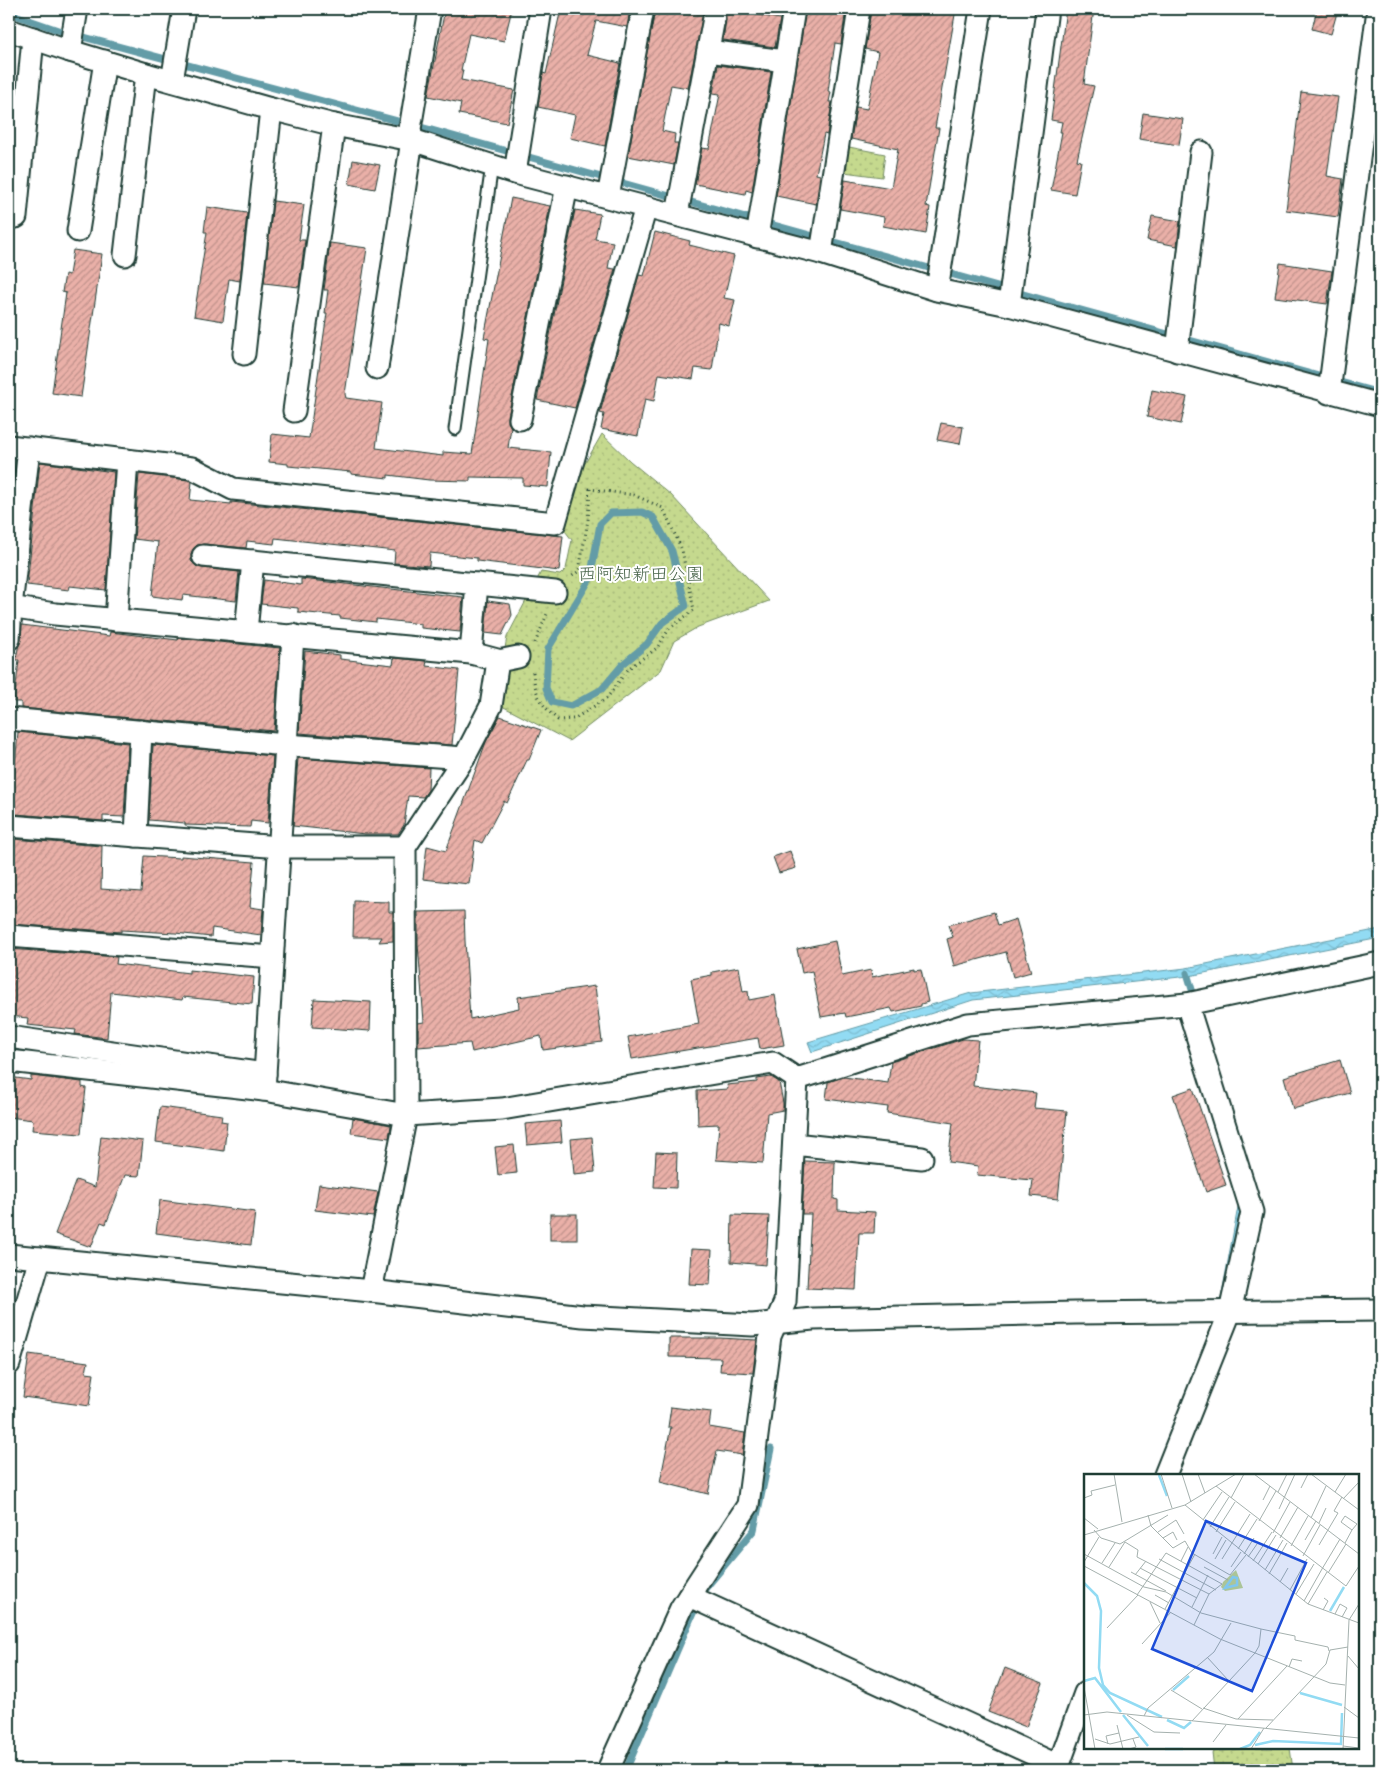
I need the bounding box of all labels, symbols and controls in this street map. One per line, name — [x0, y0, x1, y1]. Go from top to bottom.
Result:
park label: 西阿知新田公園 — [578, 563, 704, 585]
inset map — [1084, 1474, 1359, 1749]

